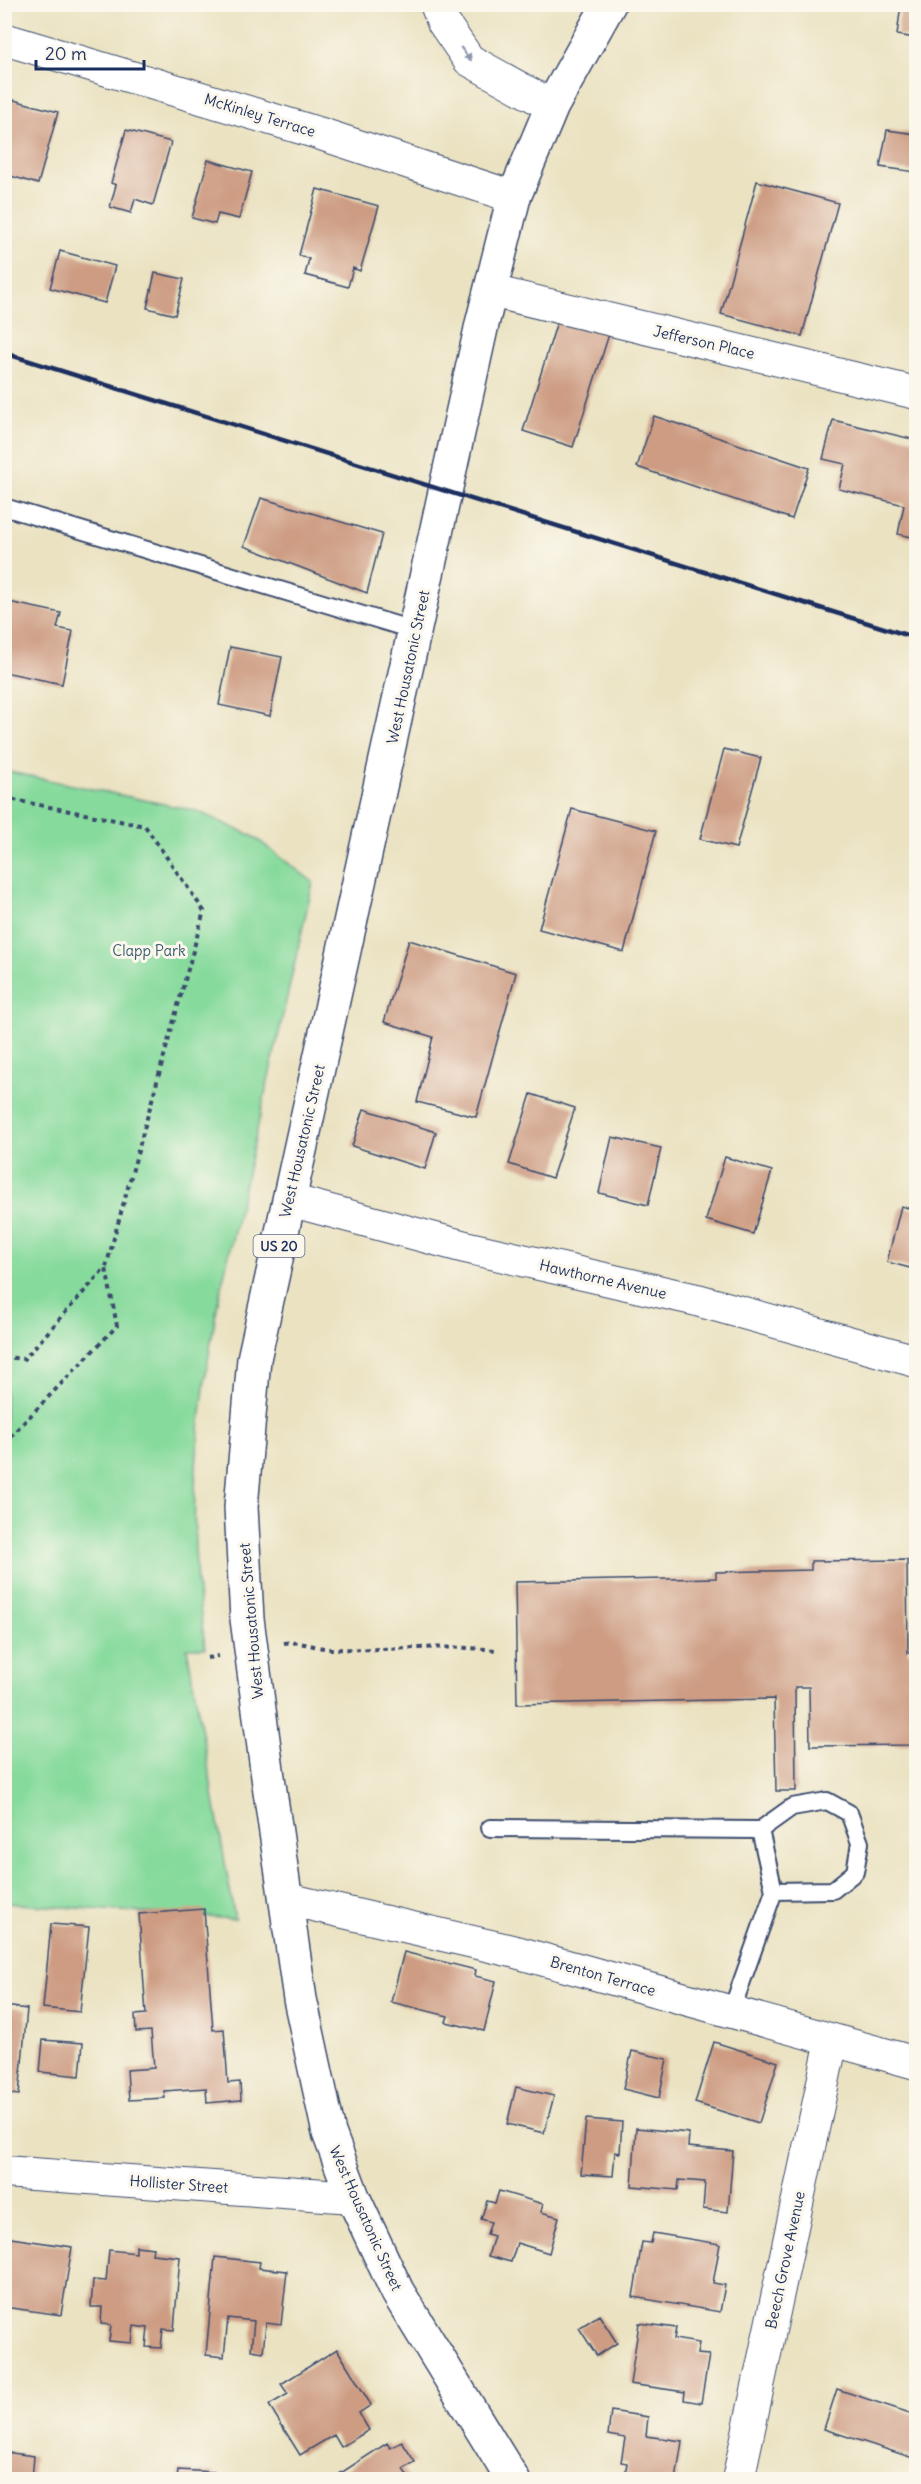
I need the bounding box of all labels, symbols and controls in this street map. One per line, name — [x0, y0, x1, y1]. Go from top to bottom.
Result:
scale bar — [36, 33, 144, 71]
text: 20 m — [45, 42, 87, 65]
one-way arrow — [460, 46, 472, 62]
street label: McKinley Terrace — [202, 89, 318, 141]
street label: Jefferson Place — [652, 321, 756, 363]
street label: West Housatonic Street — [382, 588, 434, 746]
park label: Clapp Park — [112, 941, 186, 960]
street label: West Housatonic Street — [275, 1062, 329, 1220]
road number: US 20 — [254, 1235, 304, 1257]
street label: Hawthorne Avenue — [538, 1255, 668, 1303]
street label: West Housatonic Street — [235, 1542, 267, 1700]
street label: Brenton Terrace — [548, 1952, 658, 2000]
street label: West Housatonic Street — [325, 2143, 407, 2293]
street label: Hollister Street — [129, 2171, 229, 2197]
street label: Beech Grove Avenue — [761, 2189, 809, 2331]

